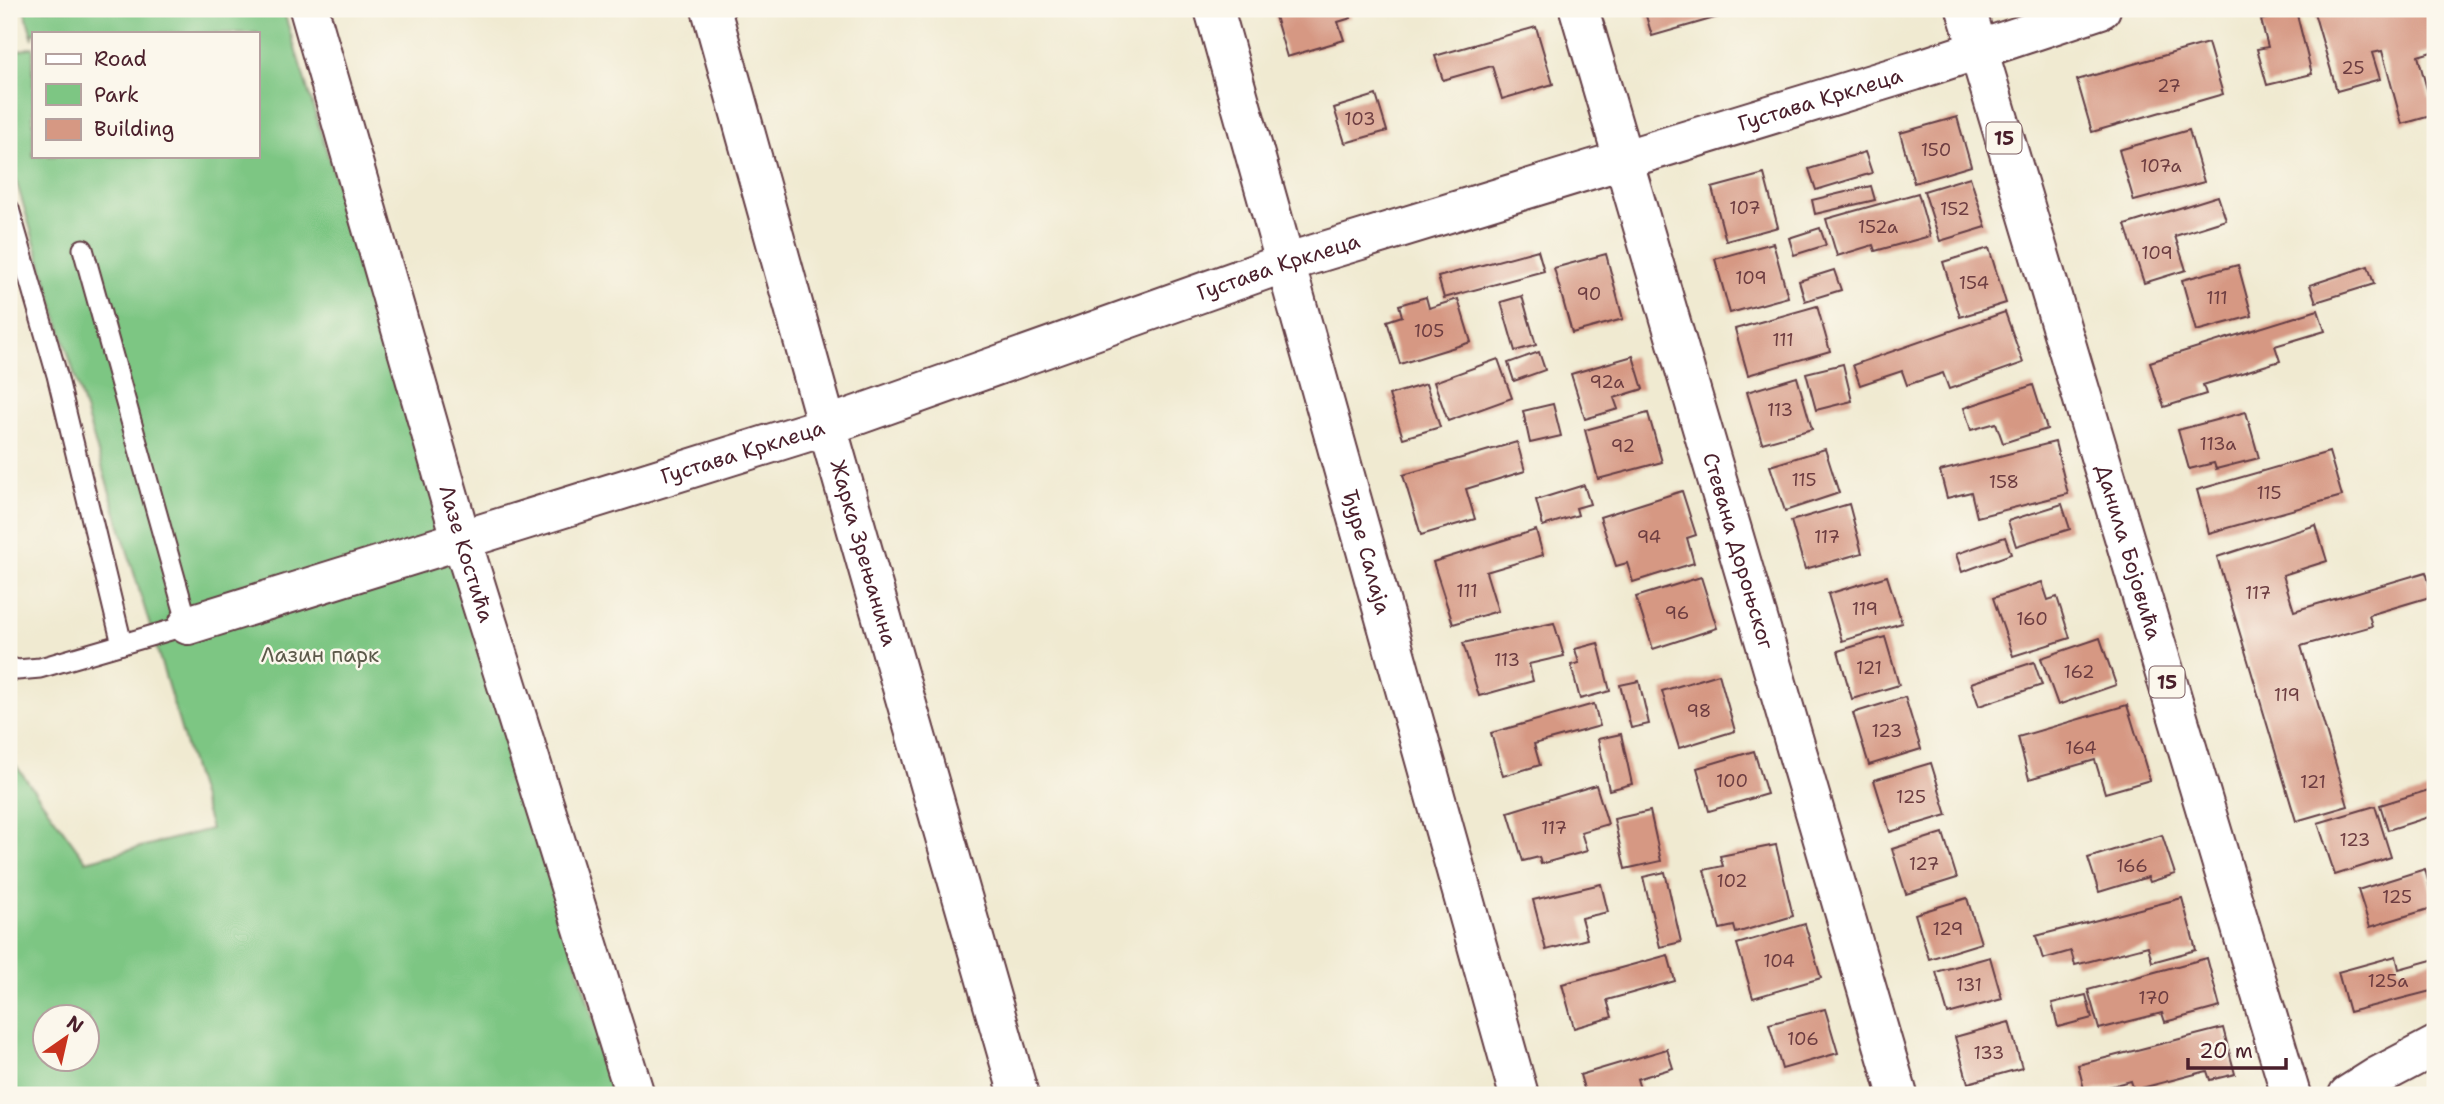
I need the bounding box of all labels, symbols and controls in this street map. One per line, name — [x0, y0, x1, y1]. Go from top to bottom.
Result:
legend — [32, 32, 259, 158]
text: Road — [94, 45, 147, 73]
house number: 25 — [2341, 56, 2365, 80]
street label: Густава Крклеца — [1735, 61, 1906, 138]
house number: 27 — [2157, 74, 2181, 98]
text: Park — [94, 81, 139, 109]
house number: 103 — [1344, 107, 1376, 131]
text: Building — [94, 115, 174, 143]
road number: 15 — [1986, 122, 2022, 154]
house number: 150 — [1921, 138, 1951, 162]
house number: 107a — [2140, 154, 2182, 178]
house number: 107 — [1729, 196, 1761, 220]
house number: 152 — [1940, 197, 1970, 221]
house number: 152a — [1858, 215, 1898, 239]
street label: Густава Крклеца — [1193, 227, 1363, 307]
house number: 109 — [2141, 241, 2173, 265]
house number: 109 — [1735, 266, 1767, 290]
house number: 154 — [1959, 271, 1989, 295]
house number: 90 — [1577, 282, 1601, 306]
house number: 111 — [2206, 286, 2228, 310]
house number: 105 — [1414, 319, 1444, 343]
house number: 111 — [1772, 328, 1794, 352]
house number: 92a — [1590, 370, 1624, 394]
house number: 113 — [1767, 398, 1793, 422]
street label: Густава Крклеца — [657, 414, 828, 491]
house number: 113a — [2200, 432, 2236, 456]
house number: 92 — [1611, 434, 1635, 458]
street label: Стевана Дороњског — [1696, 449, 1781, 653]
street label: Жарка Зрењанина — [823, 457, 903, 649]
street label: Данила Бојовића — [2089, 461, 2168, 643]
house number: 115 — [1791, 468, 1817, 492]
house number: 158 — [1989, 470, 2019, 494]
house number: 115 — [2256, 481, 2282, 505]
street label: Лазе Костића — [433, 482, 500, 626]
street label: Ђуре Салаја — [1336, 487, 1397, 617]
house number: 94 — [1637, 525, 1661, 549]
house number: 117 — [1814, 525, 1840, 549]
house number: 111 — [1456, 579, 1478, 603]
house number: 117 — [2245, 581, 2271, 605]
house number: 119 — [1852, 597, 1878, 621]
house number: 96 — [1665, 601, 1689, 625]
house number: 160 — [2016, 607, 2048, 631]
park label: Лазин парк — [261, 641, 379, 669]
house number: 113 — [1494, 648, 1520, 672]
house number: 121 — [1856, 656, 1882, 680]
house number: 162 — [2064, 660, 2094, 684]
road number: 15 — [2150, 666, 2184, 698]
house number: 119 — [2274, 683, 2300, 707]
house number: 98 — [1687, 699, 1711, 723]
house number: 123 — [1872, 719, 1902, 743]
house number: 164 — [2065, 736, 2097, 760]
house number: 100 — [1716, 769, 1748, 793]
house number: 121 — [2300, 770, 2326, 794]
house number: 125 — [1896, 785, 1926, 809]
house number: 117 — [1541, 816, 1567, 840]
house number: 123 — [2340, 828, 2370, 852]
house number: 127 — [1909, 852, 1939, 876]
house number: 166 — [2116, 854, 2148, 878]
house number: 102 — [1716, 869, 1748, 893]
house number: 125 — [2382, 885, 2412, 909]
house number: 129 — [1933, 917, 1963, 941]
house number: 104 — [1763, 949, 1795, 973]
house number: 125a — [2367, 969, 2409, 993]
house number: 131 — [1956, 973, 1982, 997]
house number: 170 — [2138, 986, 2170, 1010]
north arrow — [32, 1002, 102, 1072]
text: N — [62, 1010, 88, 1039]
house number: 106 — [1787, 1027, 1819, 1051]
scale bar — [2188, 1027, 2286, 1071]
text: 20 m — [2199, 1037, 2253, 1065]
house number: 133 — [1974, 1041, 2004, 1065]

